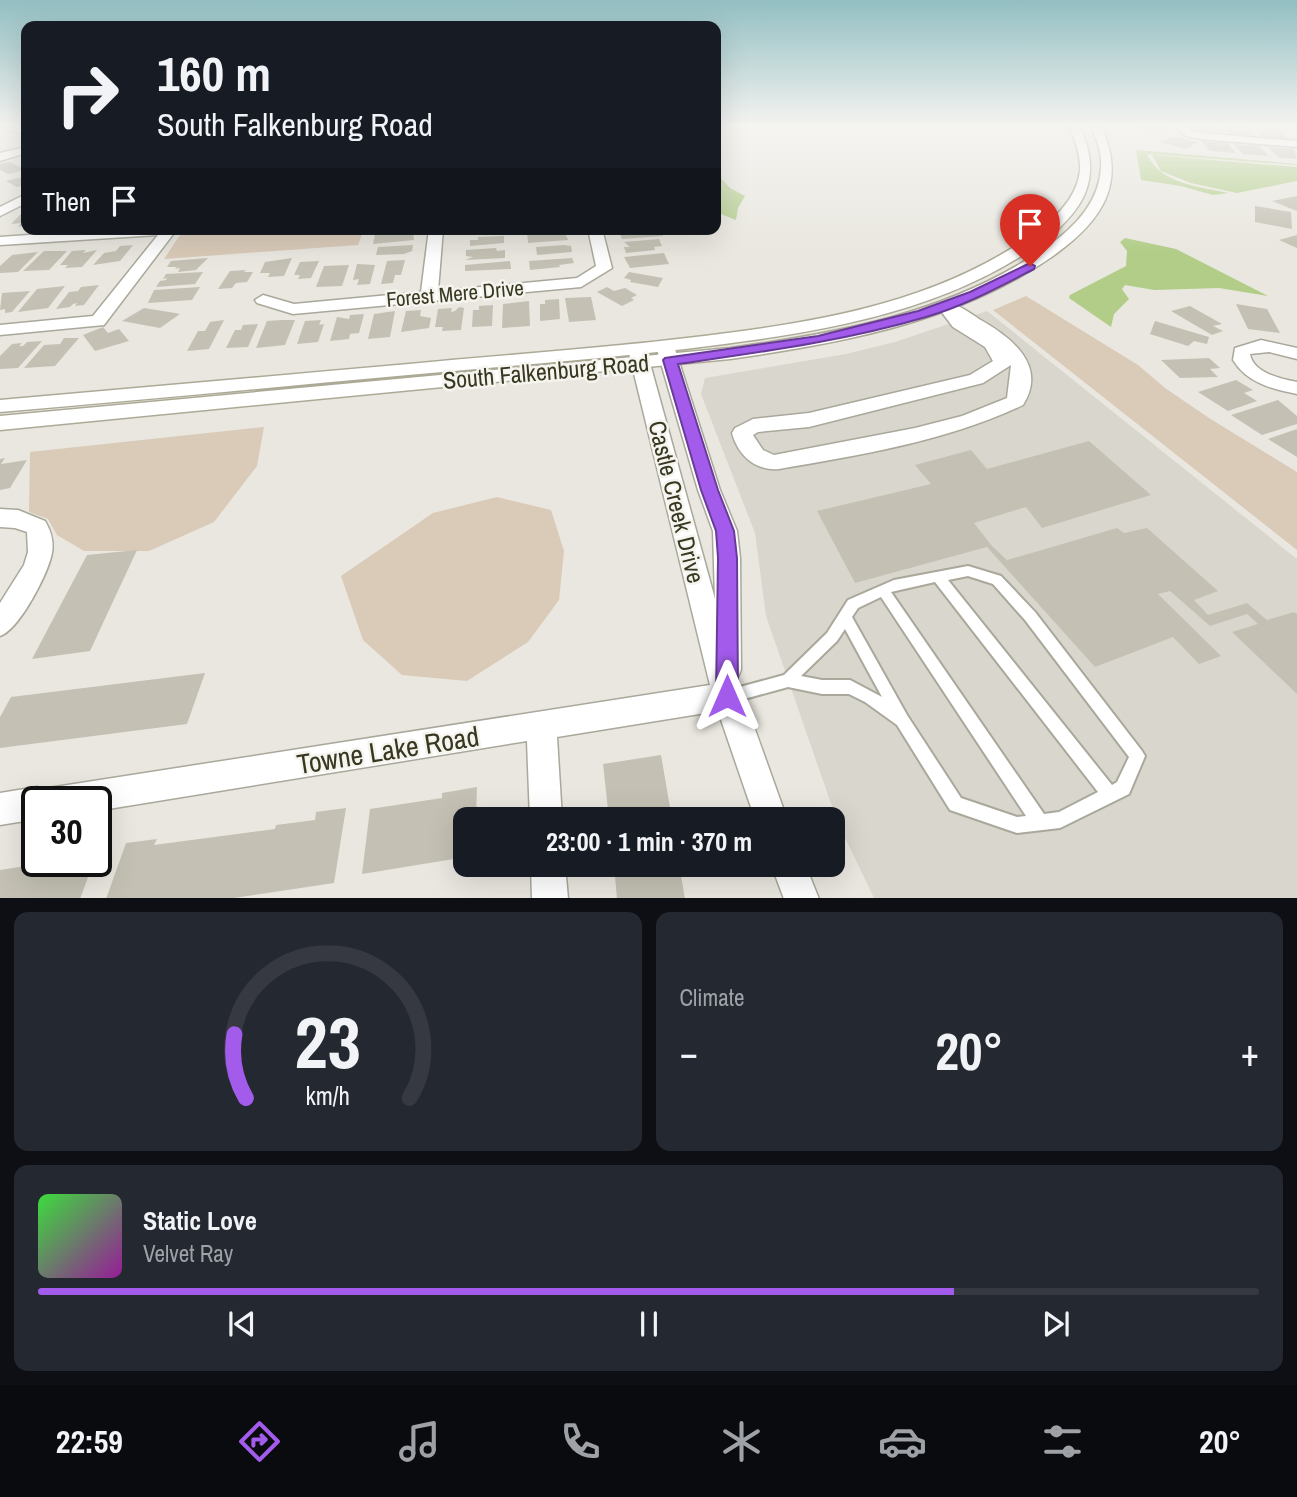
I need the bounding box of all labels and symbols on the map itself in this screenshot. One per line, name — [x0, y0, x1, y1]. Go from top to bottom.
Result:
pin — [1000, 194, 1060, 266]
street label: Forest Mere Drive — [385, 273, 525, 314]
street label: South Falkenburg Road — [441, 346, 650, 396]
street label: Castle Creek Drive — [641, 417, 713, 586]
position arrow — [690, 659, 764, 733]
street label: Towne Lake Road — [294, 717, 482, 783]
speed limit sign: 30 — [21, 786, 112, 877]

